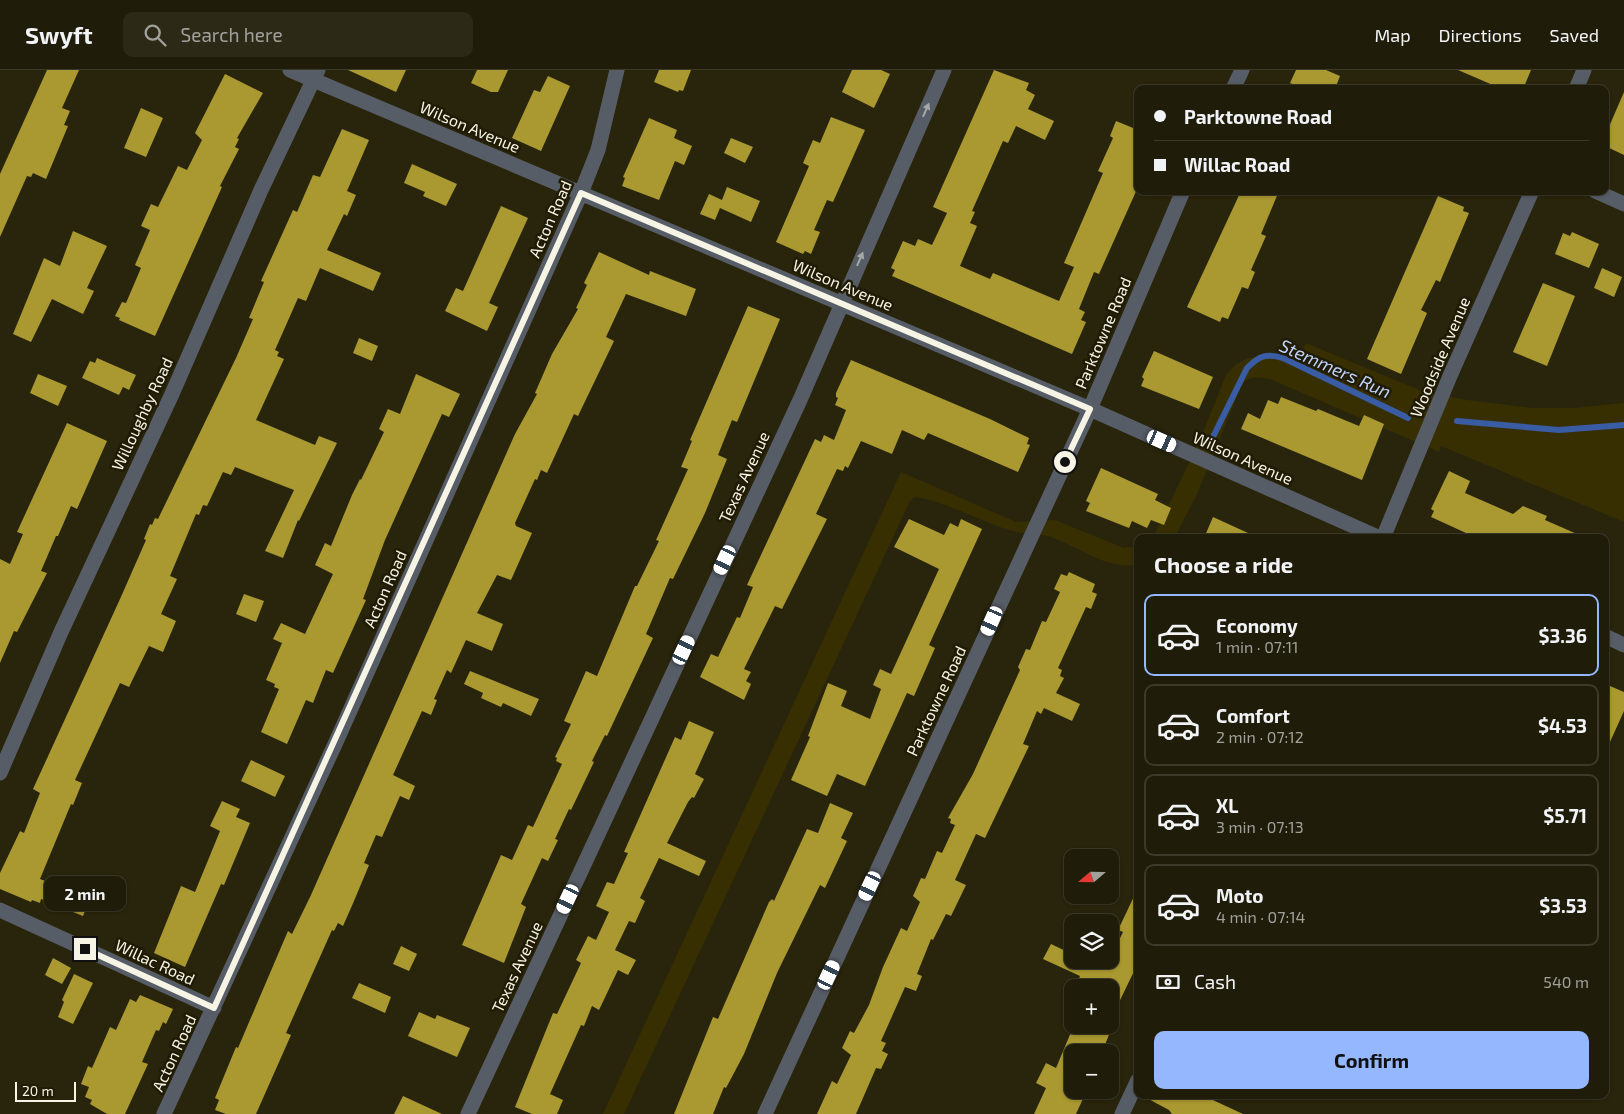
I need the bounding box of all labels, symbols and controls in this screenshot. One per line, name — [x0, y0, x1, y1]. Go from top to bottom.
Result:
search box — [123, 12, 473, 57]
text: Swyft — [25, 20, 93, 49]
icon: search — [141, 21, 169, 49]
text: Search here — [181, 23, 283, 46]
text: Map — [1374, 24, 1411, 46]
text: Directions — [1439, 24, 1522, 46]
text: Saved — [1550, 24, 1599, 46]
street label: Wilson Avenue — [417, 97, 523, 156]
one-way arrow — [922, 103, 930, 117]
text: Parktowne Road — [1184, 105, 1332, 128]
text: Willac Road — [1184, 153, 1290, 176]
street label: Acton Road — [524, 177, 575, 260]
one-way arrow — [857, 252, 865, 266]
street label: Wilson Avenue — [790, 255, 896, 314]
street label: Parktowne Road — [1070, 274, 1135, 391]
street label: Woodside Avenue — [1406, 294, 1473, 420]
water label: Stemmers Run — [1276, 334, 1394, 402]
street label: Willoughby Road — [107, 354, 176, 473]
street label: Wilson Avenue — [1190, 427, 1296, 488]
street label: Texas Avenue — [714, 428, 773, 525]
car — [1145, 428, 1178, 454]
route start — [1054, 451, 1076, 473]
car — [711, 543, 738, 577]
street label: Acton Road — [359, 547, 410, 630]
text: Choose a ride — [1154, 551, 1293, 577]
car — [979, 604, 1004, 638]
icon: car — [1156, 613, 1201, 658]
text: Economy — [1216, 614, 1298, 637]
text: $3.36 — [1539, 624, 1587, 647]
car — [670, 633, 697, 667]
text: 1 min · 07:11 — [1216, 637, 1298, 656]
street label: Parktowne Road — [902, 643, 969, 759]
icon: car — [1156, 703, 1201, 748]
text: Comfort — [1216, 704, 1290, 727]
text: $4.53 — [1538, 714, 1587, 737]
text: 2 min · 07:12 — [1216, 727, 1304, 746]
icon: car — [1156, 793, 1201, 838]
text: XL — [1216, 794, 1238, 817]
text: $5.71 — [1543, 804, 1587, 827]
text: 3 min · 07:13 — [1216, 817, 1304, 836]
north arrow — [1064, 849, 1119, 904]
map controls — [1064, 849, 1119, 1099]
car — [856, 869, 883, 903]
callout: 2 min — [44, 876, 126, 912]
car — [554, 882, 581, 916]
icon: car — [1156, 883, 1201, 928]
text: 2 min — [65, 884, 105, 903]
text: Moto — [1216, 884, 1264, 907]
text: $3.53 — [1539, 894, 1587, 917]
text: 4 min · 07:14 — [1216, 907, 1305, 926]
button: layers — [1064, 914, 1119, 969]
street label: Texas Avenue — [487, 918, 546, 1015]
street label: Willac Road — [112, 935, 198, 988]
route end — [74, 938, 96, 960]
car — [815, 958, 842, 992]
icon: cash — [1154, 968, 1182, 996]
text: Cash — [1194, 970, 1236, 993]
text: 540 m — [1543, 972, 1589, 991]
button: + — [1064, 979, 1119, 1034]
street label: Acton Road — [147, 1011, 200, 1094]
button: Confirm — [1154, 1031, 1589, 1089]
button: − — [1064, 1044, 1119, 1099]
scale bar — [15, 1079, 76, 1102]
text: 20 m — [22, 1082, 54, 1099]

